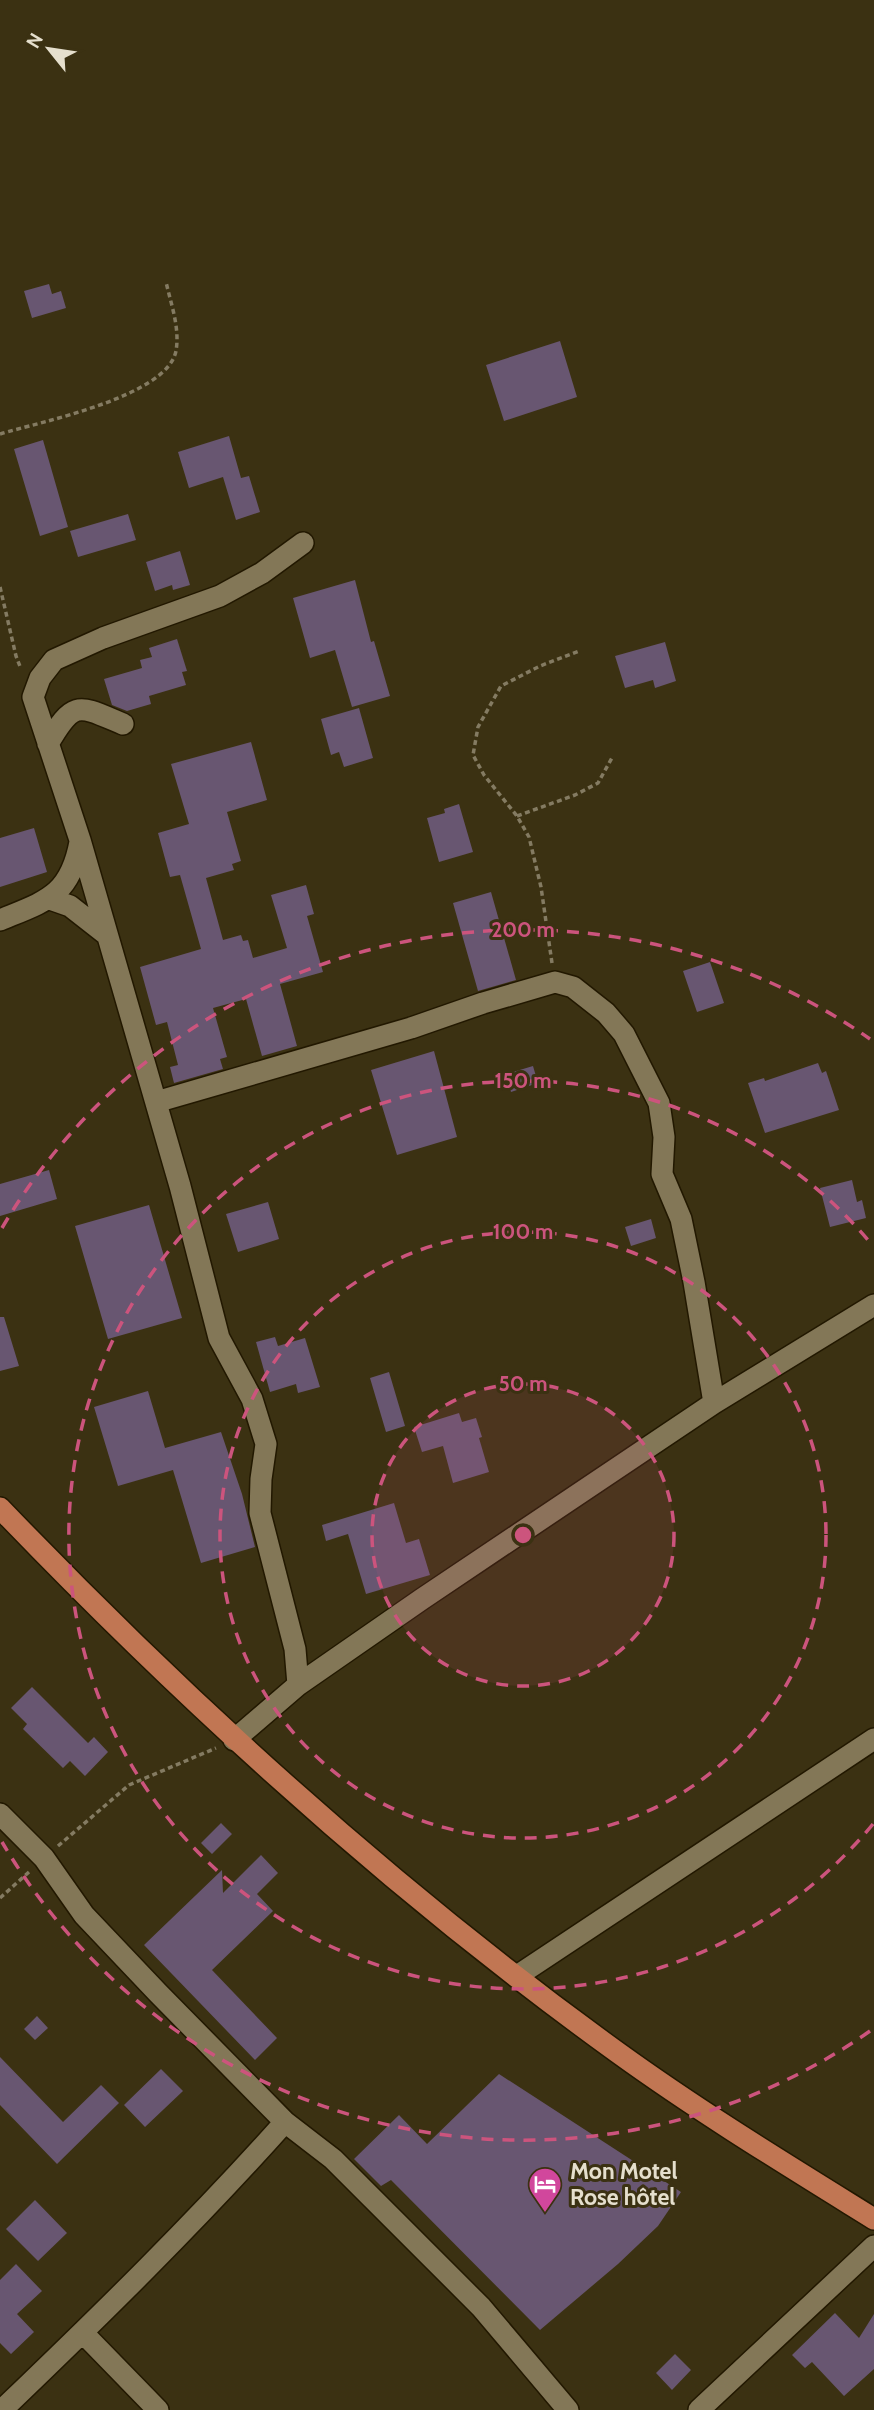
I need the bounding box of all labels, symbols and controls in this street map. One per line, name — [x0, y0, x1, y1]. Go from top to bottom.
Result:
north arrow — [14, 14, 84, 84]
text: N — [21, 29, 48, 52]
text: 200 m — [491, 917, 555, 942]
text: 150 m — [495, 1068, 551, 1093]
text: 100 m — [493, 1219, 553, 1244]
text: 50 m — [498, 1371, 548, 1396]
centre of rings — [511, 1523, 535, 1547]
place label: Mon Motel Rose hôtel — [570, 2157, 677, 2211]
hotel icon: Mon Motel Rose hôtel — [526, 2165, 564, 2214]

